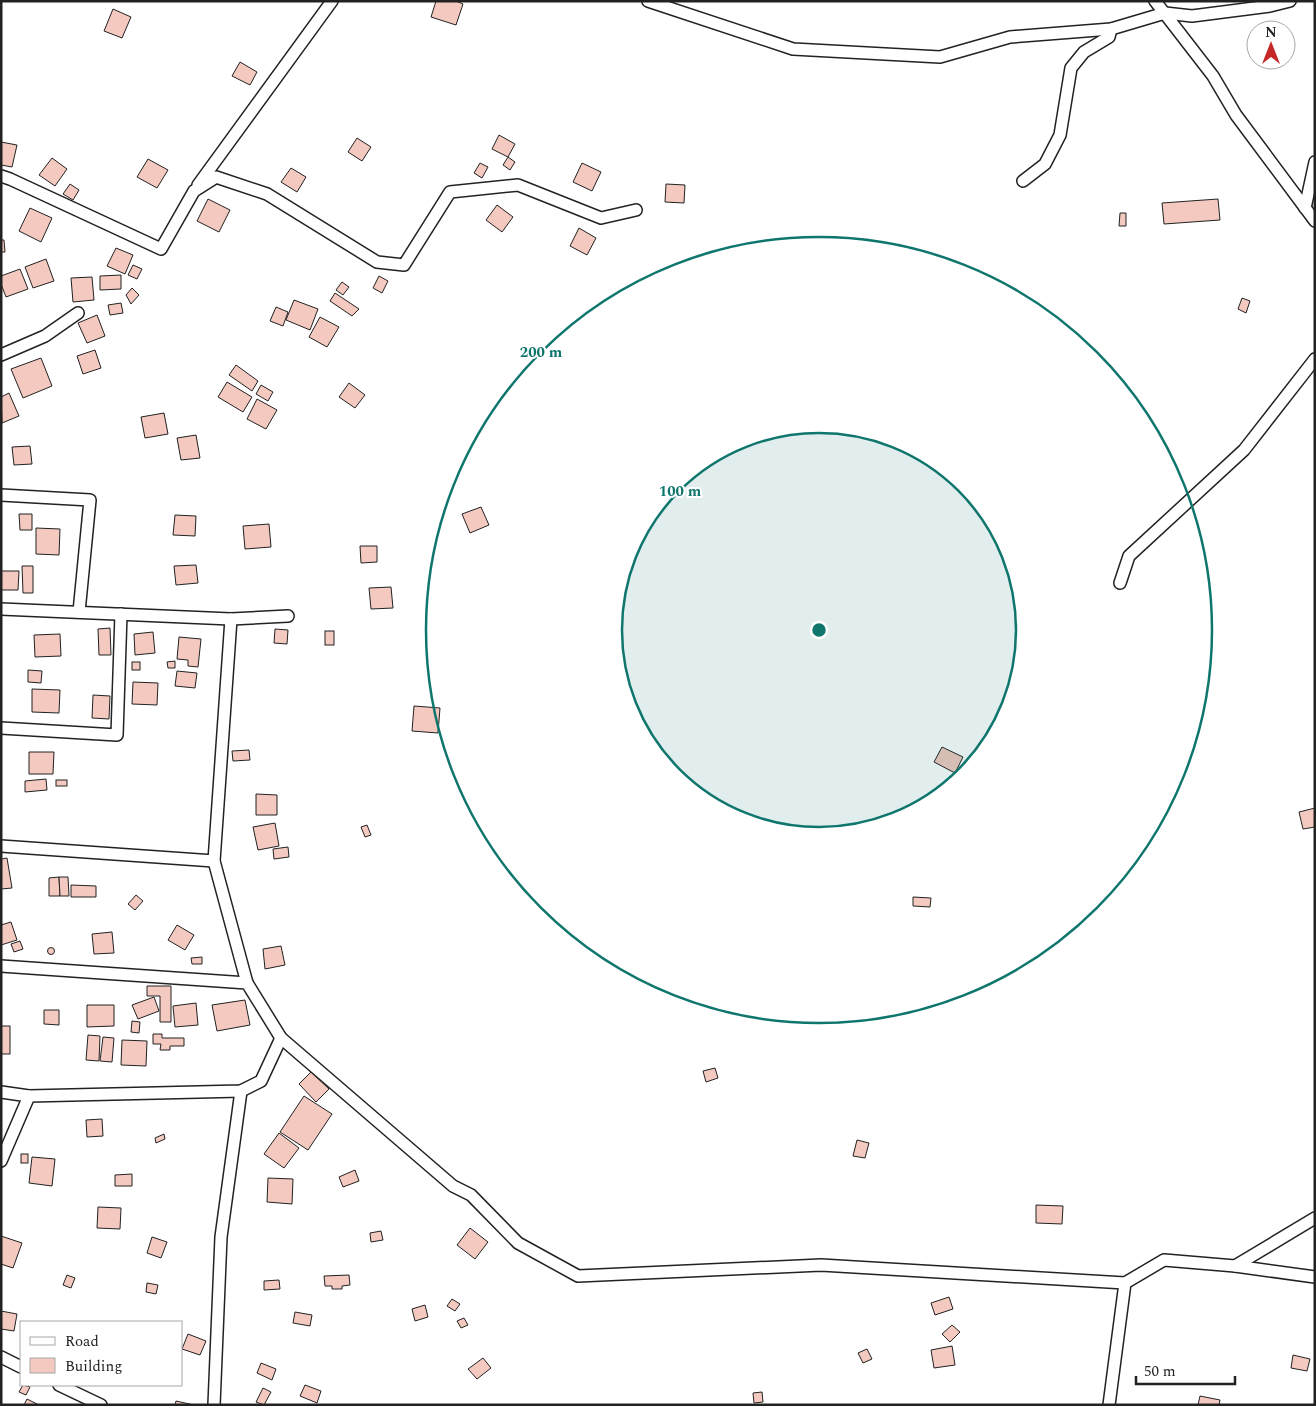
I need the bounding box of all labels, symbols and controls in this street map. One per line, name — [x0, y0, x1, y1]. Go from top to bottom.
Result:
north arrow — [1246, 20, 1296, 70]
text: N — [1265, 22, 1277, 43]
text: 200 m — [520, 341, 563, 364]
text: 100 m — [659, 480, 702, 503]
centre of rings — [810, 621, 828, 639]
legend — [20, 1321, 182, 1386]
text: Road — [65, 1330, 99, 1353]
scale bar — [1136, 1354, 1235, 1386]
text: Building — [65, 1355, 122, 1378]
text: 50 m — [1144, 1360, 1176, 1383]

